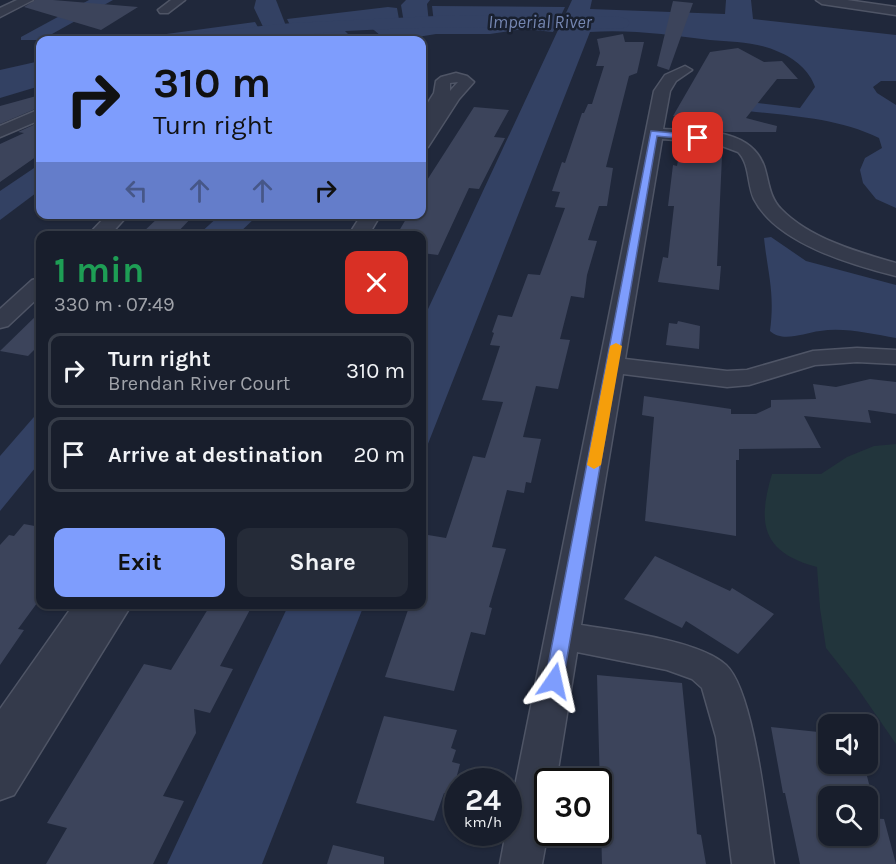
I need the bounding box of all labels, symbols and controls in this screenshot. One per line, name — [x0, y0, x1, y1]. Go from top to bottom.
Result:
water label: Imperial River — [488, 11, 593, 33]
text: 310 m — [153, 58, 271, 108]
icon: right — [54, 60, 132, 138]
text: Turn right — [153, 109, 273, 141]
pin — [672, 112, 723, 163]
icon: arrive — [681, 121, 714, 154]
icon: left — [120, 174, 153, 207]
icon: ahead — [183, 174, 216, 207]
icon: ahead — [246, 174, 279, 207]
icon: right — [309, 174, 342, 207]
text: 1 min — [54, 249, 144, 291]
button: close — [345, 251, 408, 314]
text: 330 m · 07:49 — [54, 293, 175, 316]
text: Turn right — [108, 346, 211, 372]
icon: right — [57, 354, 90, 387]
text: 310 m — [346, 358, 405, 384]
text: Brendan River Court — [108, 372, 290, 395]
icon: arrive — [57, 438, 90, 471]
text: Arrive at destination — [108, 442, 323, 468]
text: 20 m — [353, 442, 405, 468]
button: Exit — [54, 528, 225, 597]
button: Share — [237, 528, 408, 597]
position arrow — [522, 649, 586, 713]
map controls — [818, 714, 878, 846]
button: sound — [818, 714, 878, 774]
speed limit sign: 30 — [534, 768, 612, 846]
text: 24 — [465, 782, 501, 818]
button: search — [818, 786, 878, 846]
text: km/h — [464, 813, 502, 831]

